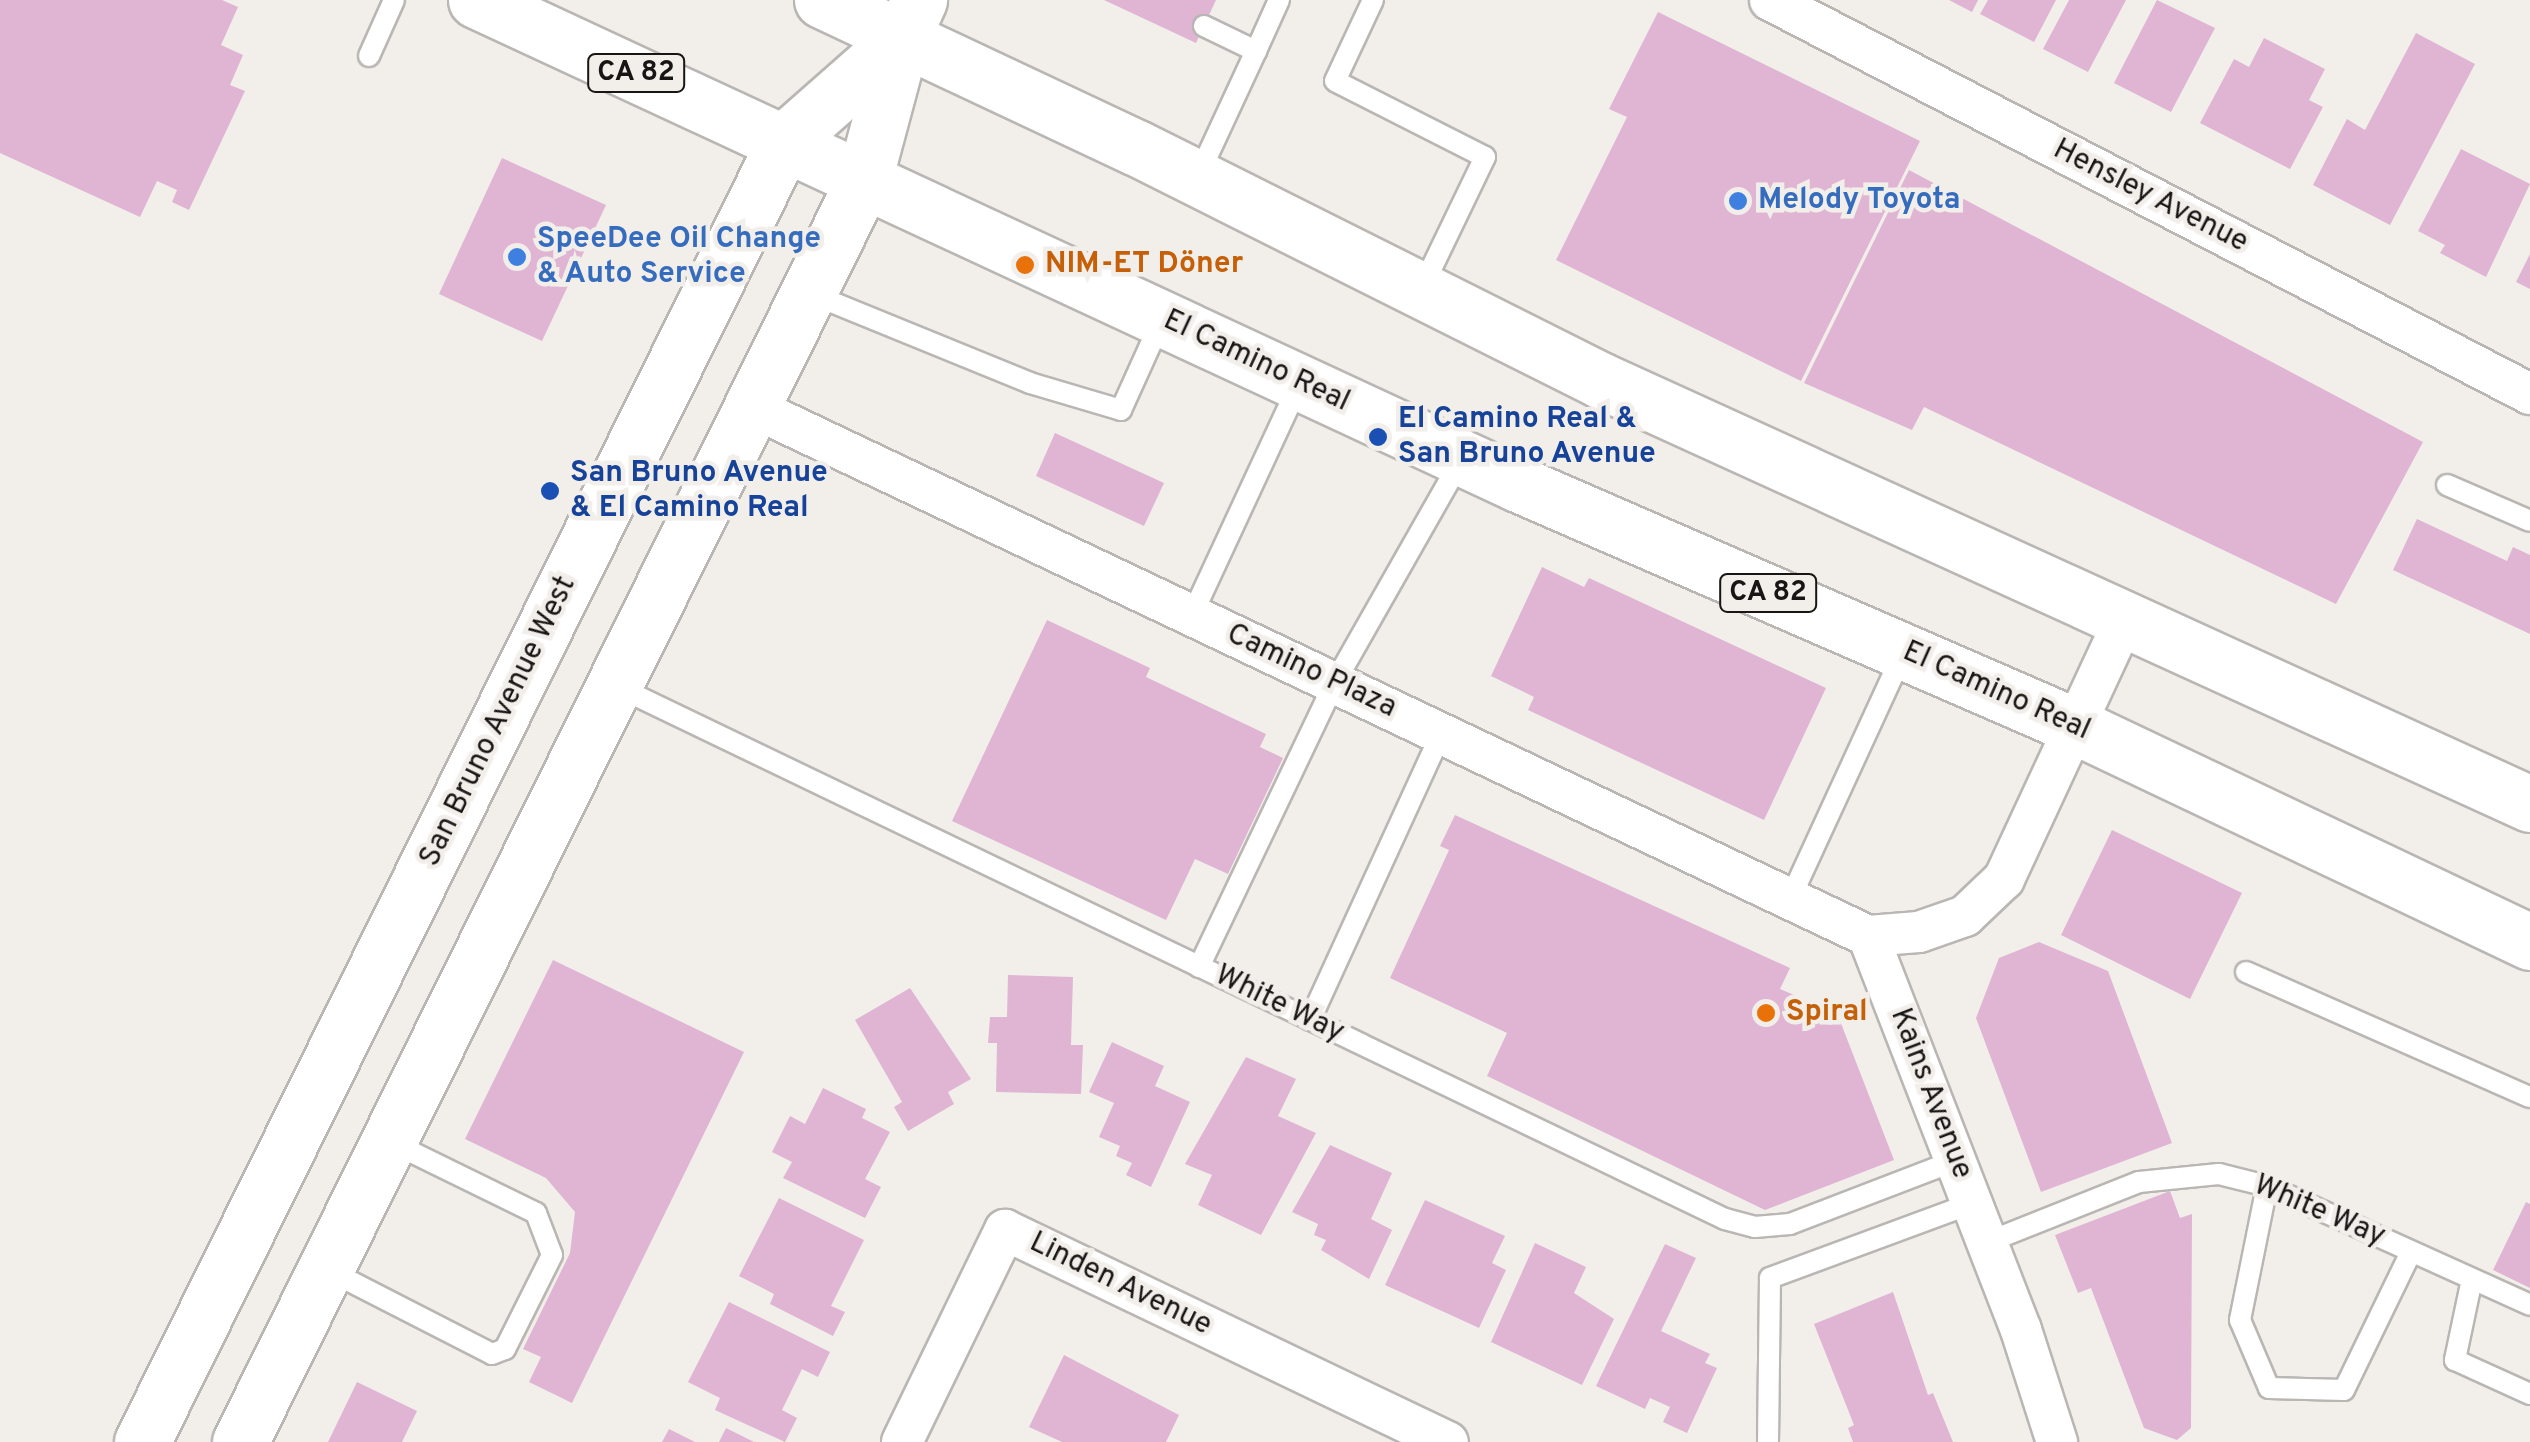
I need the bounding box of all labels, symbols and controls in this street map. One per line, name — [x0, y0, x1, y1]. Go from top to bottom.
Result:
road number: CA 82 — [586, 50, 686, 96]
street label: Hensley Avenue — [2046, 132, 2254, 262]
place label: Melody Toyota — [1758, 183, 1961, 219]
marker: Melody Toyota — [1727, 190, 1749, 212]
place label: SpeeDee Oil Change & Auto Service — [537, 222, 821, 292]
marker: SpeeDee Oil Change & Auto Service — [506, 246, 528, 268]
place label: NIM-ET Döner — [1045, 247, 1243, 283]
marker: NIM-ET Döner — [1014, 254, 1036, 276]
street label: El Camino Real — [1157, 303, 1355, 421]
place label: El Camino Real & San Bruno Avenue — [1398, 402, 1657, 472]
marker: El Camino Real & San Bruno Avenue — [1367, 426, 1389, 448]
place label: San Bruno Avenue & El Camino Real — [570, 456, 829, 526]
marker: San Bruno Avenue & El Camino Real — [539, 480, 561, 502]
street label: San Bruno Avenue West — [413, 570, 585, 874]
road number: CA 82 — [1718, 570, 1818, 616]
street label: Camino Plaza — [1220, 617, 1402, 727]
street label: El Camino Real — [1897, 635, 2095, 749]
street label: White Way — [1208, 958, 1350, 1052]
place label: Spiral — [1786, 995, 1868, 1031]
marker: Spiral — [1755, 1002, 1777, 1024]
street label: Kains Avenue — [1881, 1003, 1979, 1185]
street label: White Way — [2248, 1168, 2390, 1256]
street label: Linden Avenue — [1023, 1225, 1217, 1345]

